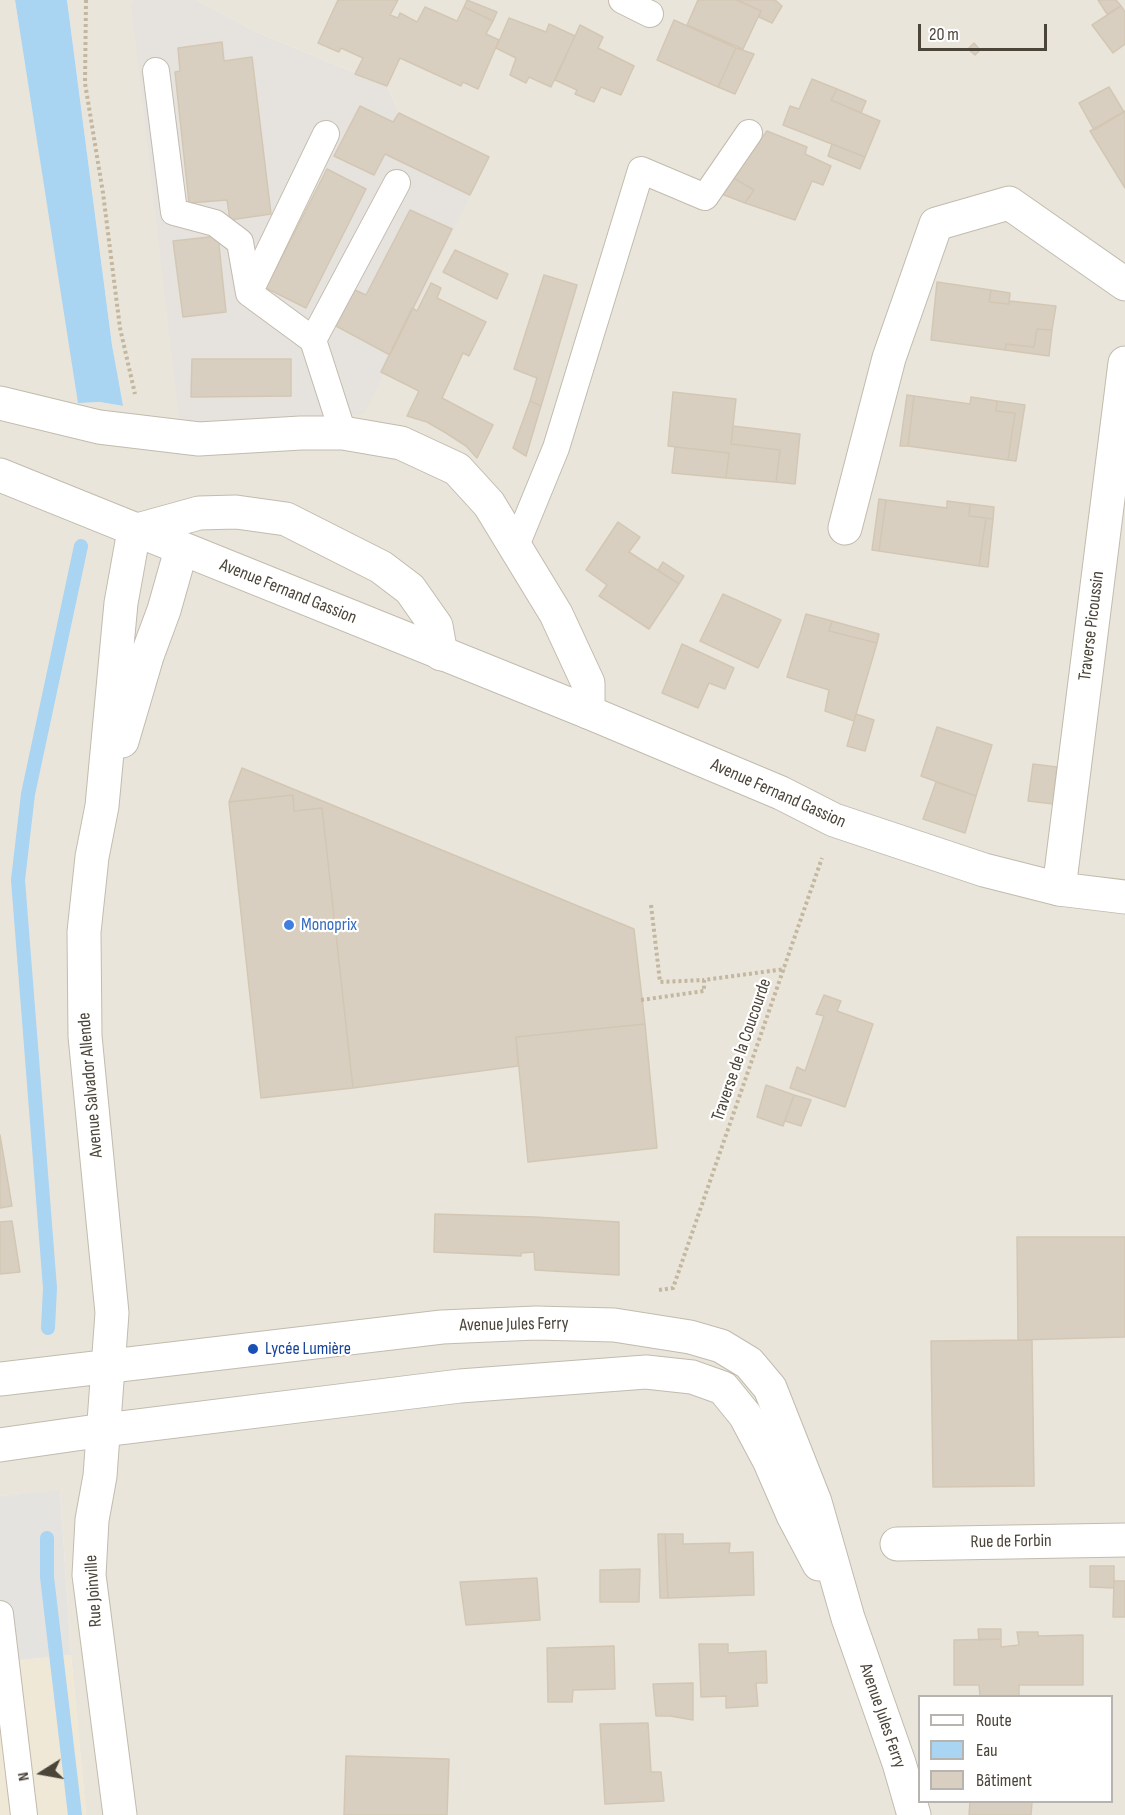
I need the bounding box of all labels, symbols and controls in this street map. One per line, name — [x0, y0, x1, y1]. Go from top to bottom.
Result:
scale bar — [921, 12, 1050, 50]
text: 20 m — [929, 24, 959, 45]
street label: Avenue Fernand Gassion — [216, 555, 360, 629]
street label: Traverse Picoussin — [1075, 570, 1109, 682]
street label: Avenue Fernand Gassion — [707, 755, 849, 833]
place label: Monoprix — [301, 914, 357, 936]
marker: Monoprix — [282, 918, 296, 932]
street label: Traverse de la Coucourde — [707, 976, 777, 1124]
street label: Avenue Salvador Allende — [74, 1011, 108, 1159]
street label: Avenue Jules Ferry — [459, 1313, 569, 1337]
place label: Lycée Lumière — [265, 1338, 351, 1360]
marker: Lycée Lumière — [246, 1342, 260, 1356]
street label: Rue de Forbin — [970, 1530, 1052, 1554]
street label: Rue Joinville — [81, 1554, 107, 1628]
street label: Avenue Jules Ferry — [854, 1661, 910, 1771]
legend — [918, 1695, 1113, 1803]
text: Route — [976, 1710, 1012, 1731]
text: Eau — [976, 1740, 998, 1761]
north arrow — [12, 1743, 72, 1803]
text: Bâtiment — [976, 1770, 1032, 1791]
text: N — [14, 1771, 34, 1783]

